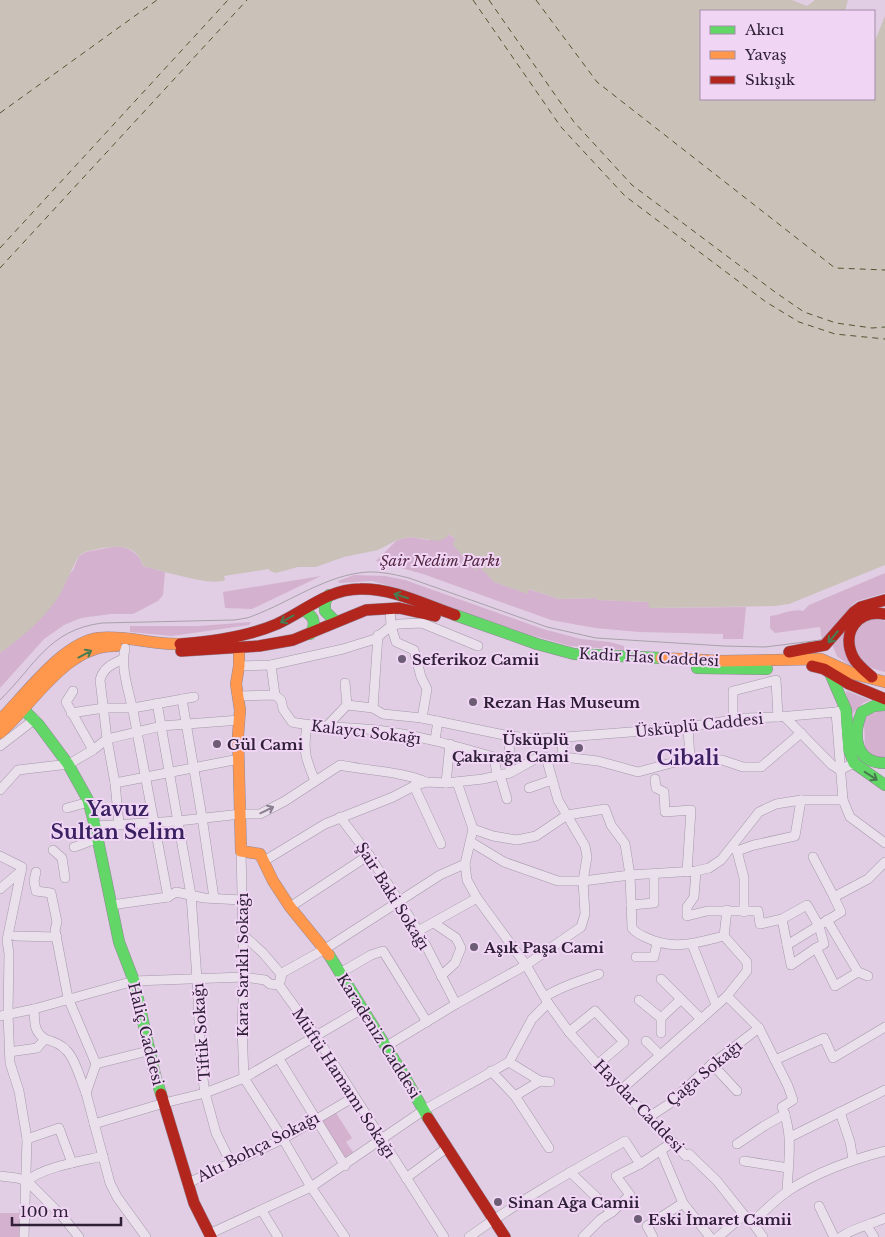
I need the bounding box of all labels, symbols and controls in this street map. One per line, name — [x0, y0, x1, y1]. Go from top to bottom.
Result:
legend — [700, 10, 875, 100]
text: Akıcı — [744, 20, 784, 39]
text: Yavaş — [744, 45, 787, 64]
text: Sıkışık — [745, 70, 796, 89]
park label: Şair Nedim Parkı — [380, 551, 500, 570]
one-way arrow — [394, 591, 409, 600]
one-way arrow — [280, 614, 294, 624]
one-way arrow — [827, 630, 839, 643]
street label: Kadir Has Caddesi — [578, 644, 720, 670]
one-way arrow — [77, 648, 92, 658]
place label: Seferikoz Camii — [412, 650, 540, 669]
marker: Seferikoz Camii — [396, 653, 408, 665]
place label: Rezan Has Museum — [483, 693, 641, 712]
marker: Rezan Has Museum — [467, 696, 479, 708]
street label: Üsküplü Caddesi — [634, 709, 764, 741]
street label: Kalaycı Sokağı — [310, 716, 422, 748]
place label: Üsküplü Çakırağa Cami — [452, 730, 570, 766]
place label: Gül Cami — [227, 735, 304, 754]
marker: Gül Cami — [211, 738, 223, 750]
marker: Üsküplü Çakırağa Cami — [573, 742, 585, 754]
district label: Cibali — [657, 746, 719, 770]
one-way arrow — [864, 772, 878, 782]
district label: Yavuz Sultan Selim — [51, 797, 185, 844]
one-way arrow — [260, 805, 275, 815]
street label: Şair Baki Sokağı — [352, 838, 434, 954]
street label: Kara Sarıklı Sokağı — [233, 893, 252, 1037]
place label: Aşık Paşa Cami — [483, 938, 605, 957]
marker: Aşık Paşa Cami — [468, 941, 480, 953]
street label: Karadeniz Caddesi — [333, 970, 425, 1102]
street label: Haliç Caddesi — [124, 980, 168, 1088]
street label: Tiftik Sokağı — [188, 982, 214, 1082]
street label: Müftü Hamamı Sokağı — [288, 1004, 400, 1162]
street label: Çağa Sokağı — [662, 1036, 746, 1110]
street label: Haydar Caddesi — [590, 1056, 688, 1156]
street label: Altı Bohça Sokağı — [193, 1108, 322, 1187]
place label: Sinan Ağa Camii — [508, 1193, 640, 1212]
scale bar — [12, 1194, 121, 1226]
marker: Sinan Ağa Camii — [492, 1196, 504, 1208]
text: 100 m — [20, 1202, 69, 1221]
place label: Eski İmaret Camii — [648, 1210, 792, 1229]
marker: Eski İmaret Camii — [632, 1213, 644, 1225]

